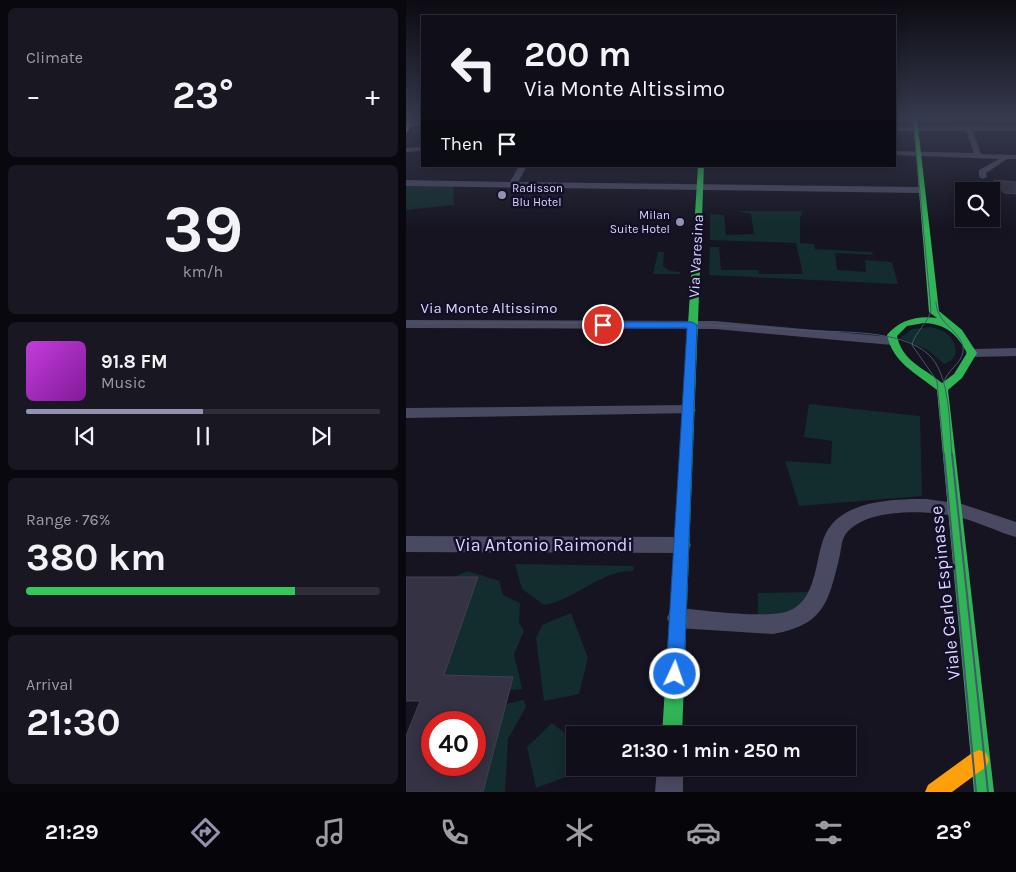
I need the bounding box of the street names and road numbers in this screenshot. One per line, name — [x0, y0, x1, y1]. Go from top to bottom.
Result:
street label: Via Varesina — [685, 214, 707, 298]
street label: Via Monte Altissimo — [421, 299, 557, 317]
street label: Viale Carlo Espinasse — [925, 505, 965, 681]
street label: Via Antonio Raimondi — [455, 534, 633, 556]

